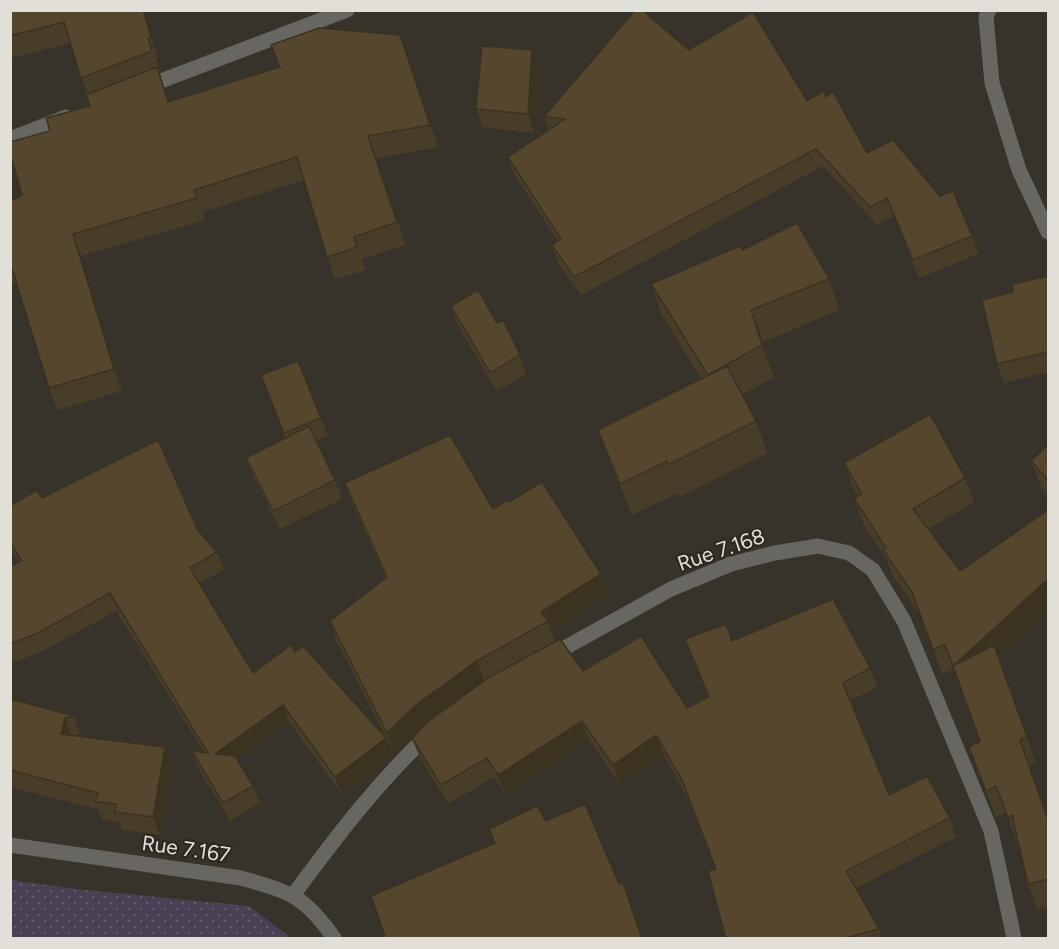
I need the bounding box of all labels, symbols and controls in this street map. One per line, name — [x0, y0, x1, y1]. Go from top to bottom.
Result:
street label: Rue 7.168 — [674, 523, 768, 576]
street label: Rue 7.167 — [140, 830, 232, 867]

